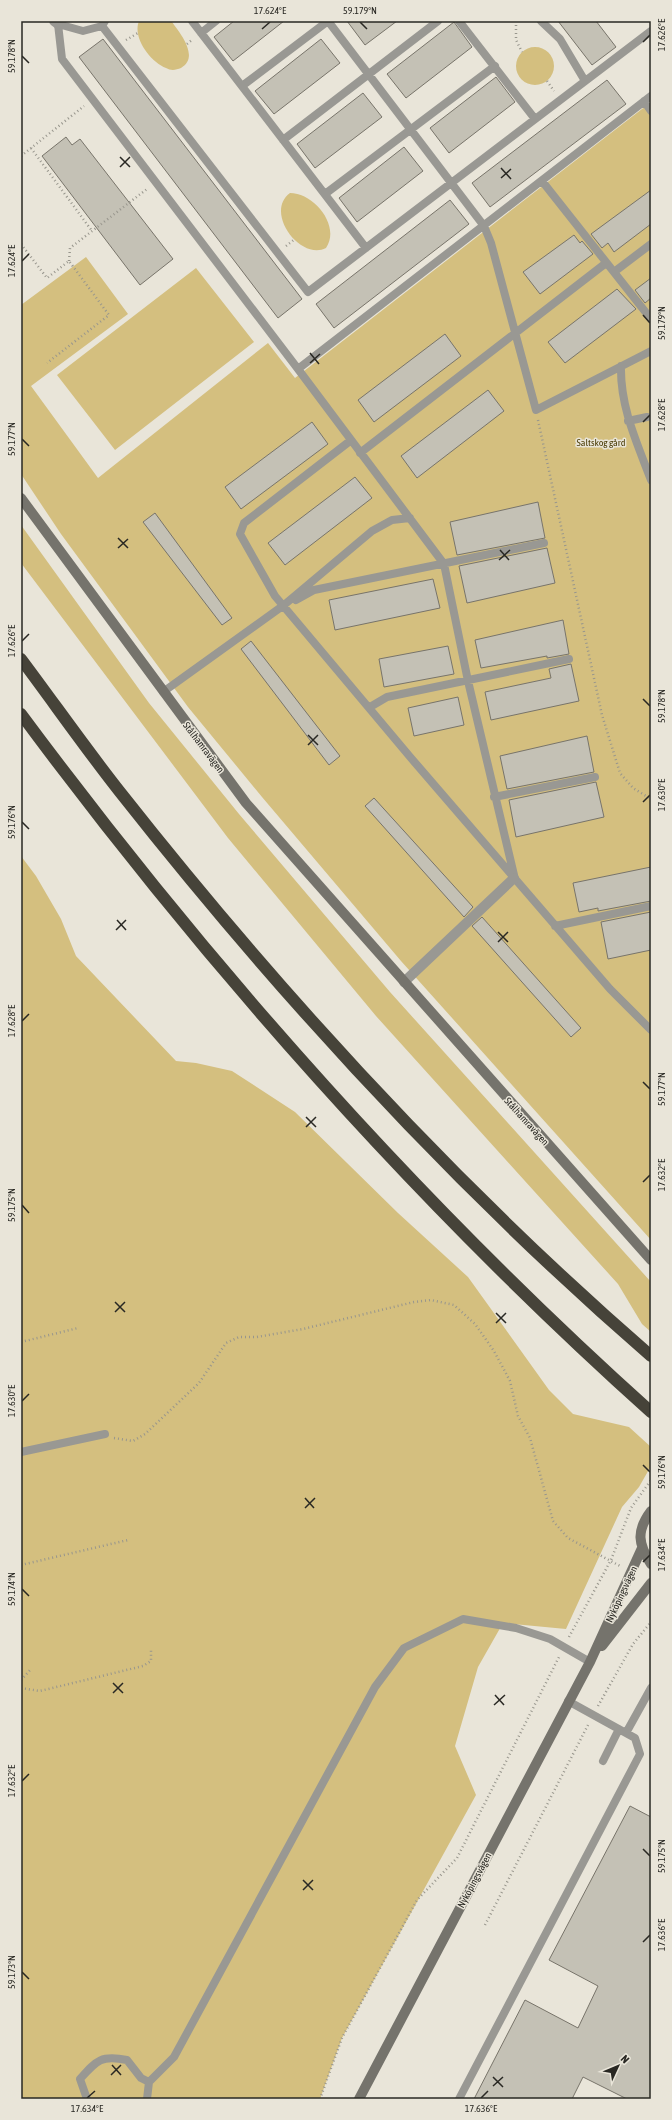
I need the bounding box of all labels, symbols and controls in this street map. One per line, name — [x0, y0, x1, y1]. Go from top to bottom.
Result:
text: 17.624°E — [254, 5, 287, 16]
text: 59.179°N — [343, 5, 377, 16]
text: 17.626°E — [656, 18, 667, 51]
text: 59.178°N — [6, 39, 17, 73]
text: 17.624°E — [6, 244, 17, 277]
text: 59.179°N — [656, 306, 667, 340]
text: 17.628°E — [656, 398, 667, 431]
text: 59.177°N — [6, 422, 17, 456]
park label: Saltskog gård — [577, 437, 626, 448]
text: 17.626°E — [6, 624, 17, 657]
text: 59.178°N — [656, 689, 667, 723]
street label: Stålhamravägen — [181, 720, 226, 775]
text: 17.630°E — [656, 778, 667, 811]
text: 59.176°N — [6, 805, 17, 839]
text: 17.628°E — [6, 1004, 17, 1037]
text: 59.177°N — [656, 1072, 667, 1106]
street label: Stålhamravägen — [502, 1095, 551, 1148]
text: 17.632°E — [656, 1158, 667, 1191]
text: 59.175°N — [6, 1188, 17, 1222]
text: 17.630°E — [6, 1384, 17, 1417]
text: 59.176°N — [656, 1455, 667, 1489]
text: 17.634°E — [656, 1538, 667, 1571]
street label: Nyköpingsvägen — [604, 1564, 639, 1624]
text: 59.174°N — [6, 1572, 17, 1606]
text: 17.632°E — [6, 1764, 17, 1797]
text: 59.175°N — [656, 1839, 667, 1873]
street label: Nyköpingsvägen — [455, 1851, 494, 1910]
text: 17.636°E — [656, 1918, 667, 1951]
text: 59.173°N — [6, 1955, 17, 1989]
north arrow — [598, 2046, 638, 2086]
text: N — [619, 2053, 632, 2066]
text: 17.634°E — [71, 2103, 104, 2114]
text: 17.636°E — [465, 2103, 498, 2114]

